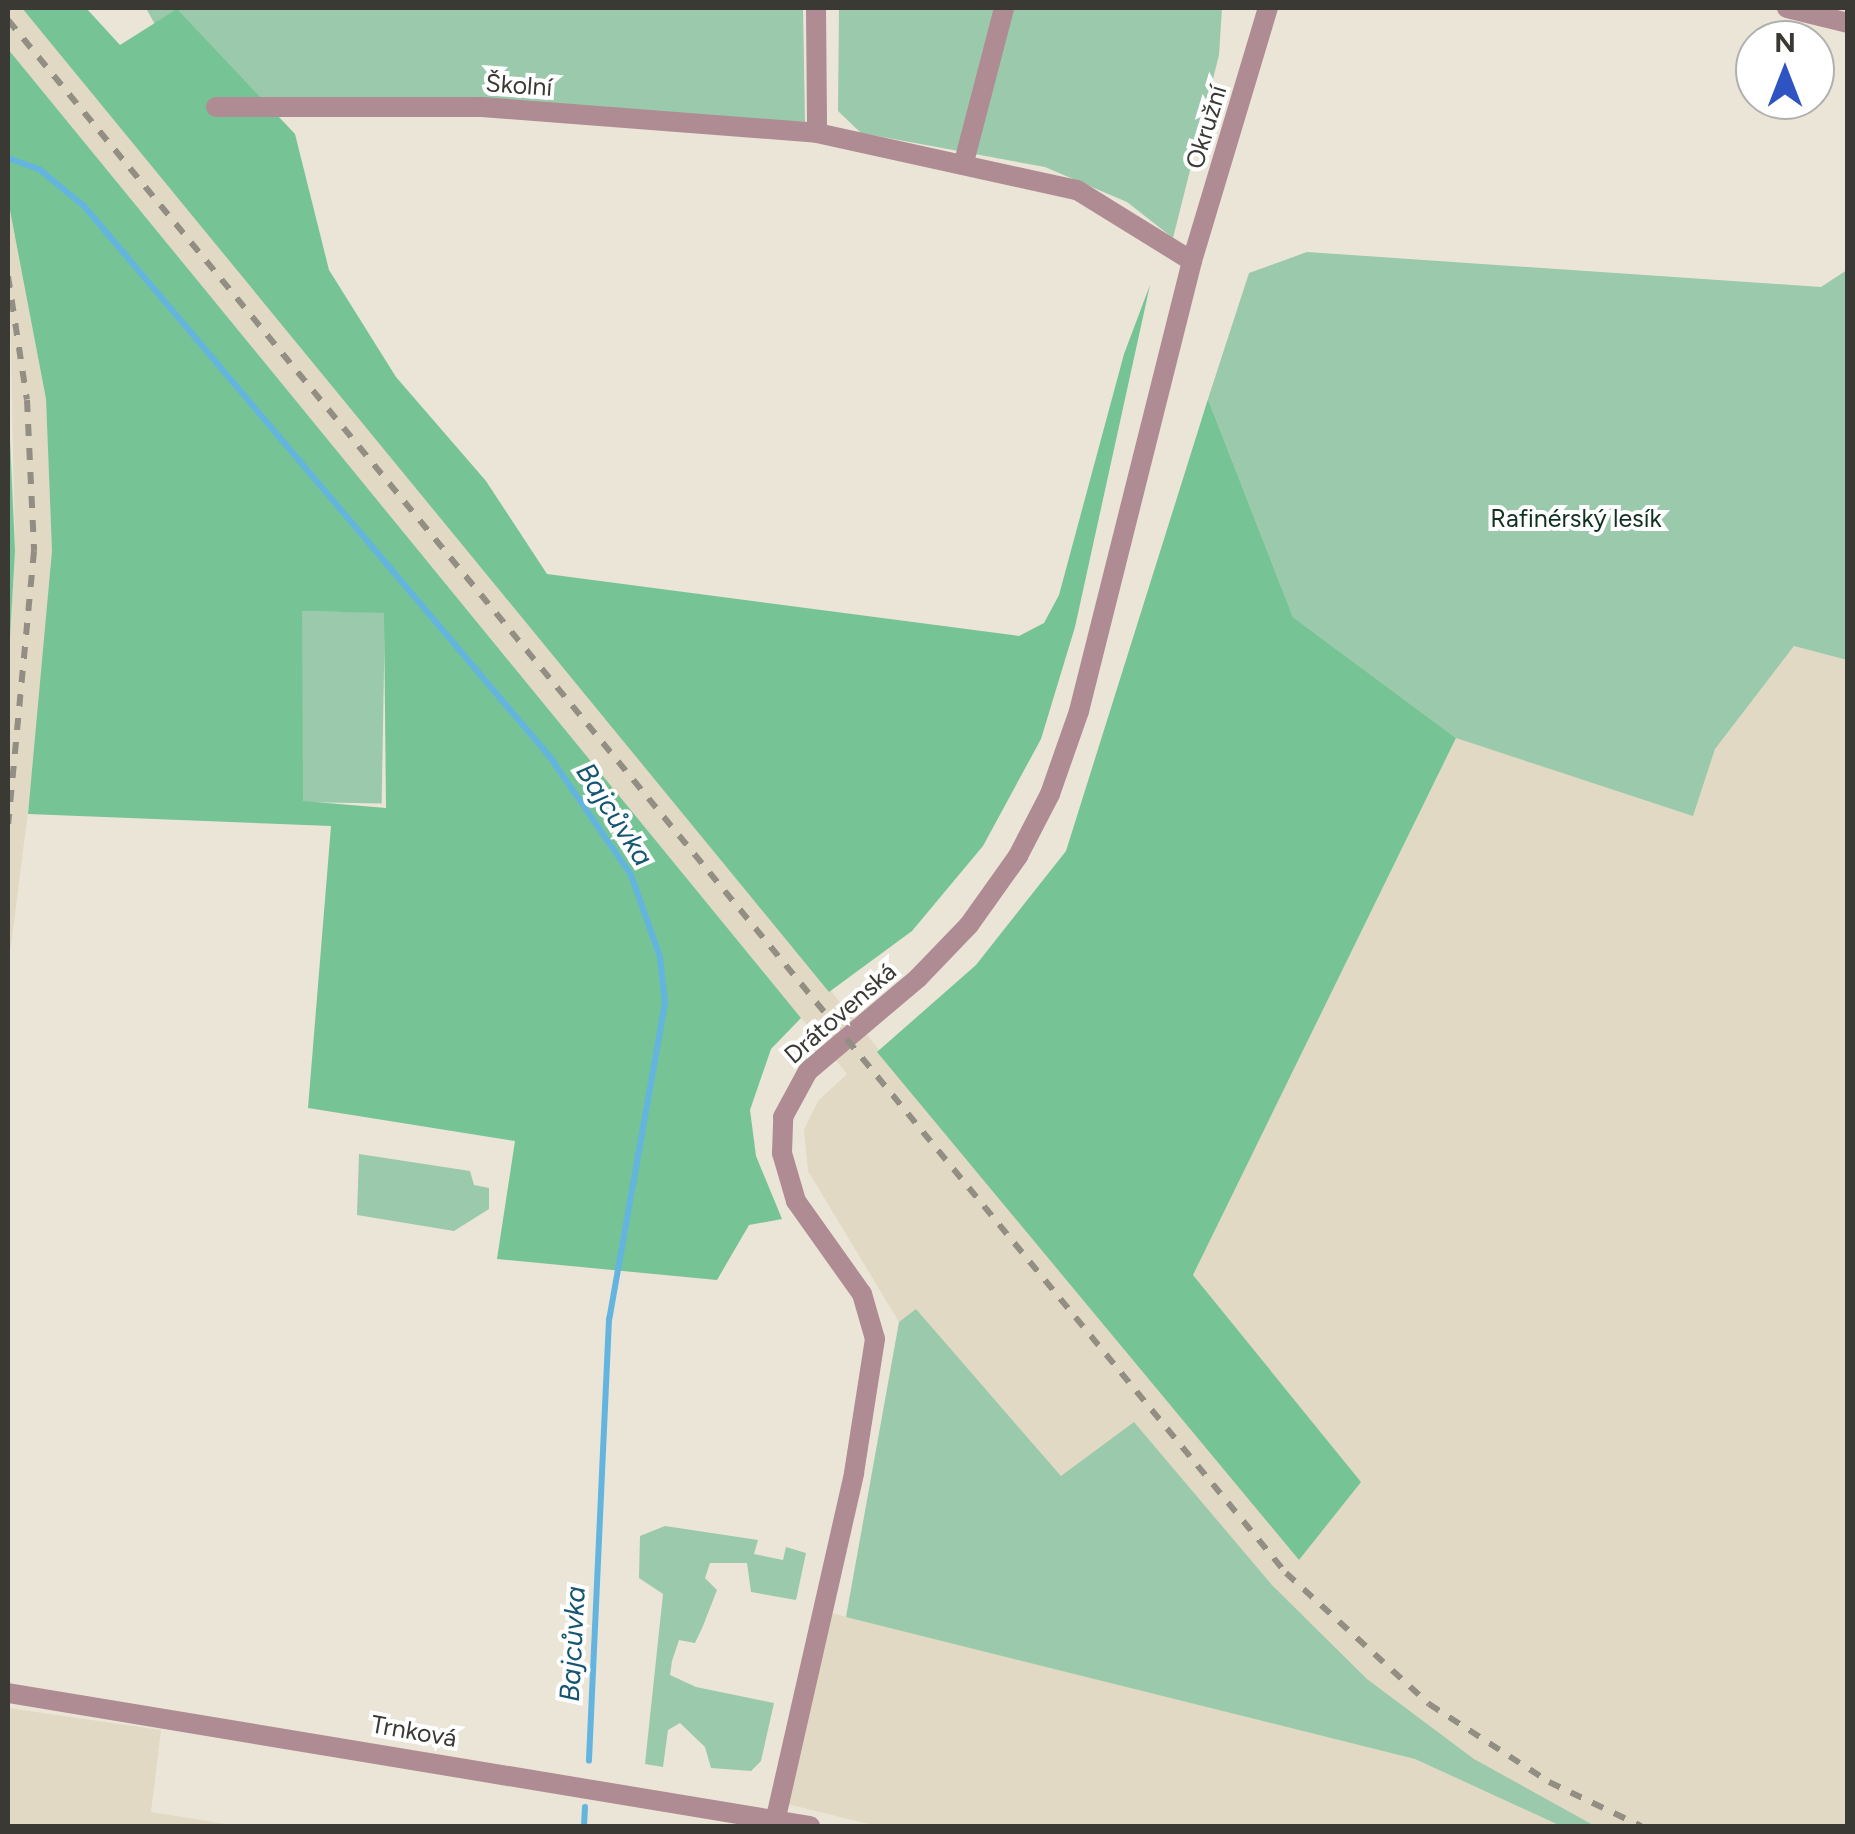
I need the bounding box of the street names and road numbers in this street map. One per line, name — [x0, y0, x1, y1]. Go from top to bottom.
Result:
street label: Školní — [485, 68, 553, 102]
street label: Okružní — [1179, 82, 1233, 172]
street label: Drátovenská — [778, 956, 902, 1070]
street label: Trnková — [369, 1709, 459, 1753]

